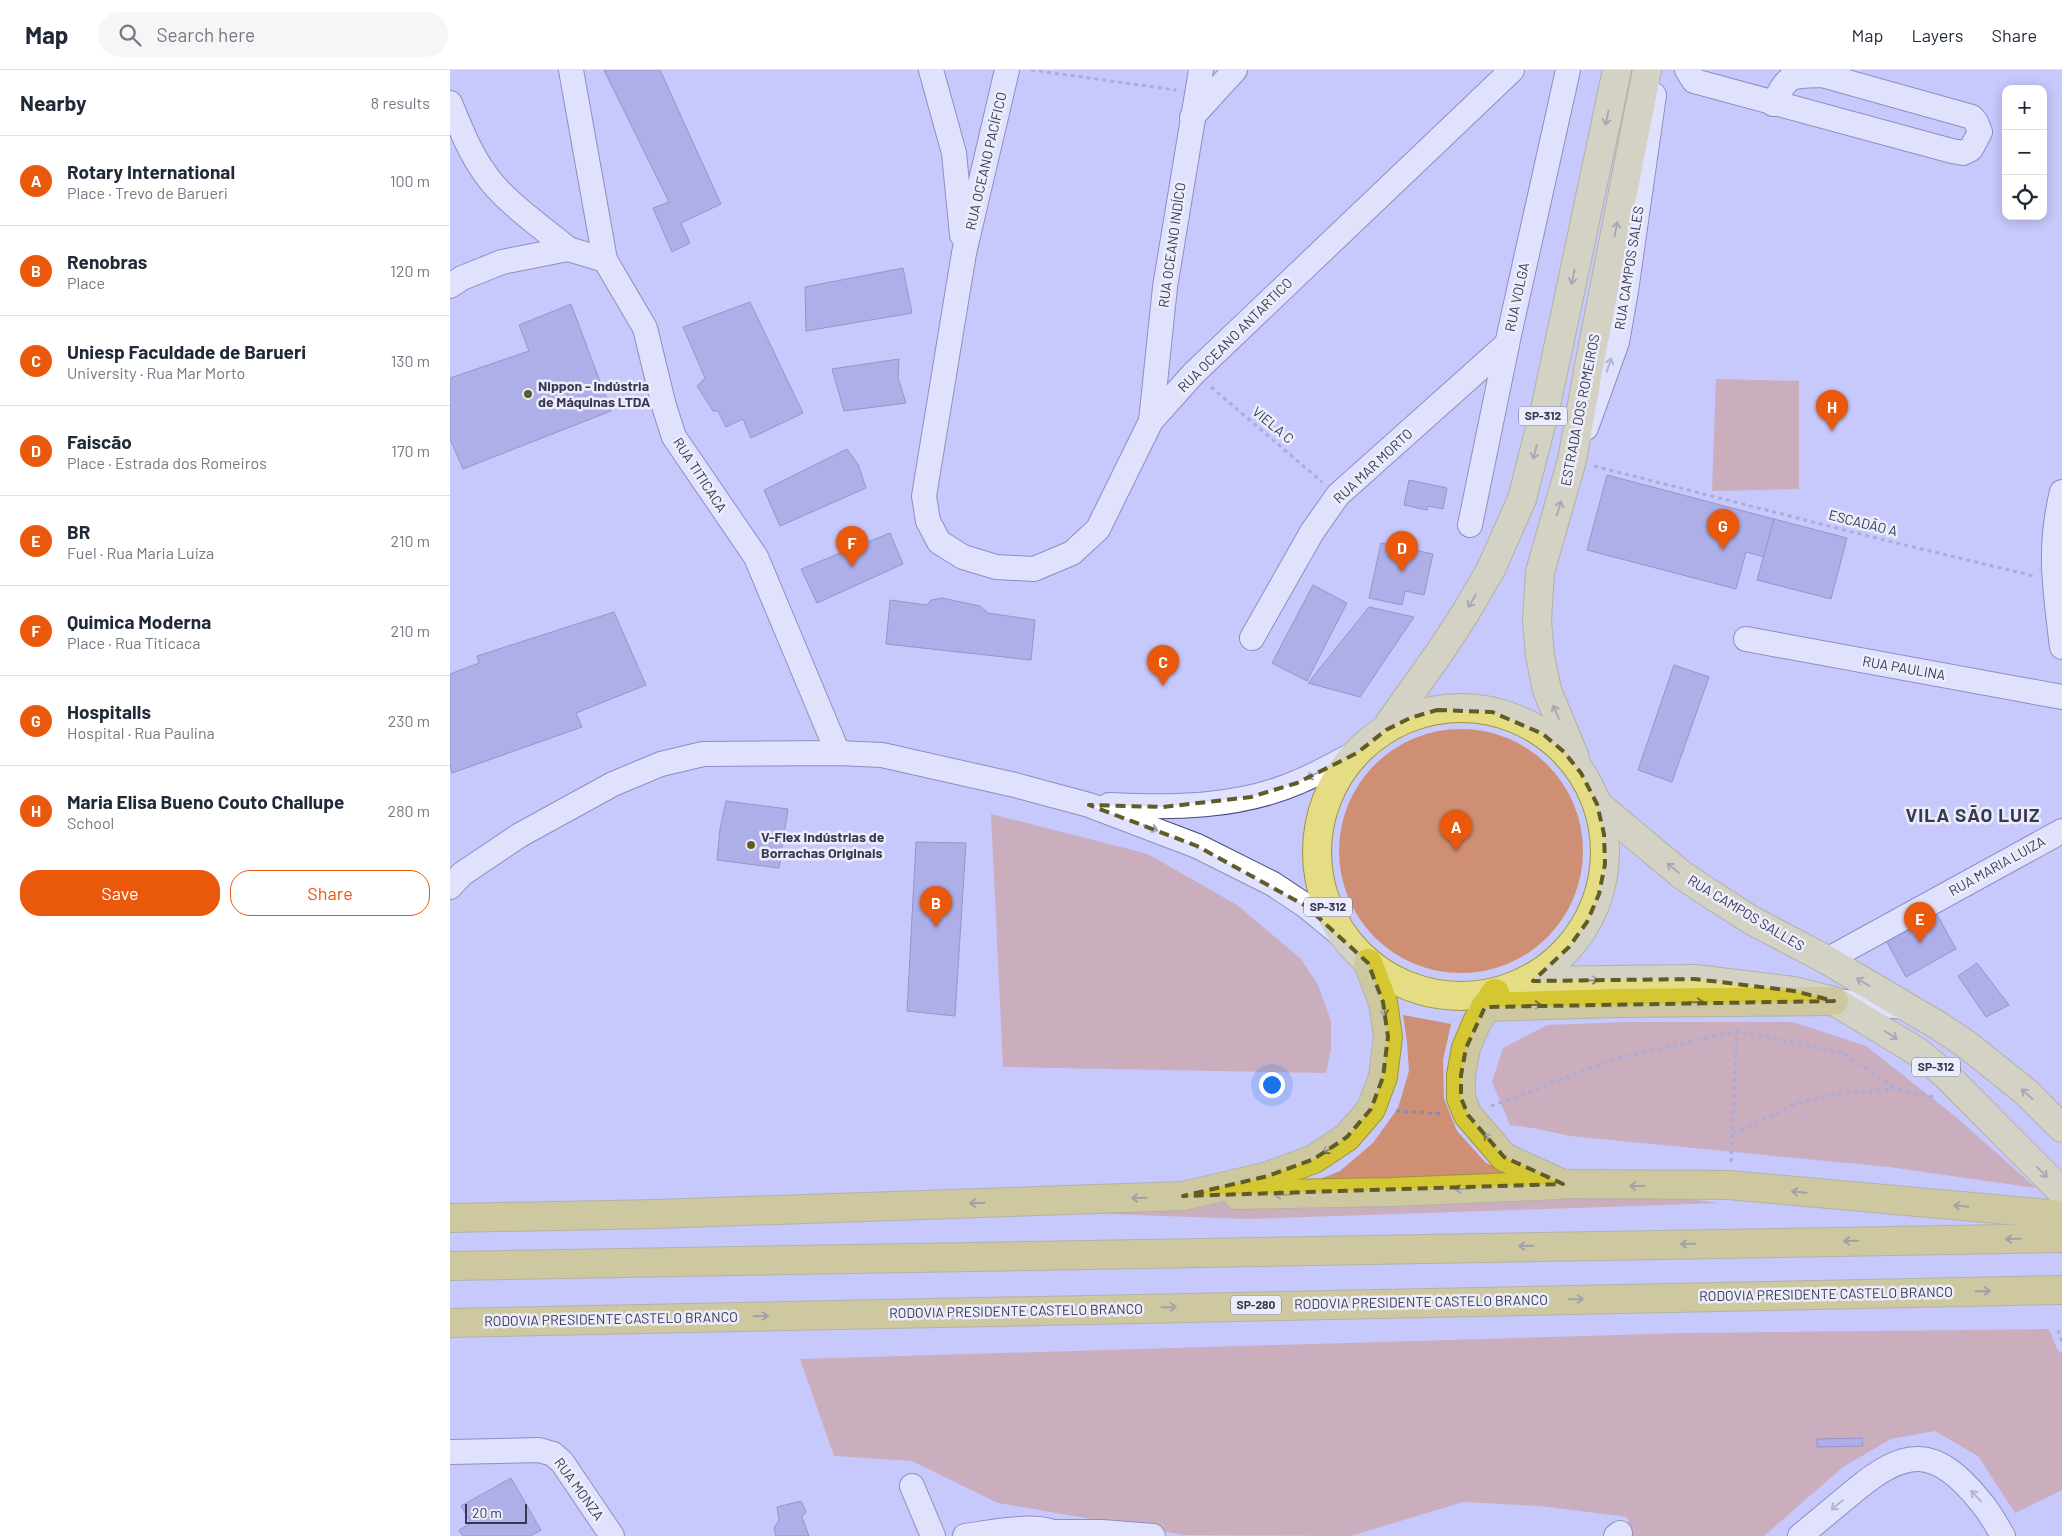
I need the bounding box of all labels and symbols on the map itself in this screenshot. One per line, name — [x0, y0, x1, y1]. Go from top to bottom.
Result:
street label: RUA OCEANO PACÍFICO — [961, 90, 1010, 232]
one-way arrow — [1602, 109, 1612, 125]
street label: RUA OCEANO INDÍCO — [1154, 181, 1189, 309]
street label: RUA CAMPOS SALES — [1610, 205, 1647, 331]
one-way arrow — [1612, 221, 1621, 237]
street label: RUA VOLGA — [1501, 260, 1532, 333]
one-way arrow — [1568, 268, 1578, 284]
street label: RUA OCEANO ANTARTICO — [1174, 274, 1295, 395]
street label: ESTRADA DOS ROMEIROS — [1556, 332, 1603, 487]
one-way arrow — [1605, 358, 1614, 373]
place label: Nippon - Indústria de Máquinas LTDA — [538, 377, 651, 410]
marker: Nippon - Indústria de Máquinas LTDA — [522, 388, 534, 400]
pin: H — [1816, 390, 1848, 431]
street label: VIELA C — [1249, 402, 1297, 447]
road number: SP-312 — [1519, 406, 1567, 426]
street label: RUA MAR MORTO — [1330, 425, 1416, 507]
street label: RUA TITICACA — [670, 434, 731, 516]
one-way arrow — [1530, 444, 1539, 460]
one-way arrow — [1554, 500, 1564, 516]
street label: ESCADÃO A — [1827, 506, 1900, 539]
pin: G — [1707, 509, 1739, 550]
pin: F — [836, 526, 868, 567]
pin: D — [1386, 531, 1418, 572]
one-way arrow — [1466, 594, 1476, 608]
pin: C — [1147, 645, 1179, 686]
street label: RUA PAULINA — [1861, 652, 1947, 683]
one-way arrow — [1551, 705, 1561, 720]
one-way arrow — [1306, 771, 1321, 780]
district label: VILA SÃO LUIZ — [1905, 803, 2041, 826]
pin: A — [1440, 810, 1472, 851]
one-way arrow — [1143, 824, 1158, 833]
place label: V-Flex Indústrias de Borrachas Originais — [761, 828, 885, 861]
street label: RUA MARIA LUIZA — [1946, 832, 2048, 899]
marker: V-Flex Indústrias de Borrachas Originais — [745, 839, 757, 851]
one-way arrow — [1667, 863, 1680, 874]
street label: RUA CAMPOS SALLES — [1685, 871, 1808, 954]
pin: B — [920, 886, 952, 927]
road number: SP-312 — [1304, 898, 1352, 916]
pin: E — [1904, 902, 1936, 943]
one-way arrow — [1583, 975, 1599, 985]
one-way arrow — [1857, 977, 1871, 987]
one-way arrow — [1688, 997, 1704, 1007]
one-way arrow — [1379, 1000, 1389, 1016]
one-way arrow — [1526, 1001, 1542, 1010]
one-way arrow — [1883, 1031, 1897, 1041]
road number: SP-312 — [1912, 1058, 1960, 1076]
your location — [1259, 1072, 1285, 1098]
one-way arrow — [2021, 1088, 2034, 1100]
one-way arrow — [1483, 1133, 1494, 1146]
one-way arrow — [1322, 1144, 1336, 1154]
one-way arrow — [2036, 1165, 2048, 1178]
one-way arrow — [1629, 1181, 1646, 1191]
one-way arrow — [1454, 1184, 1470, 1193]
one-way arrow — [1792, 1187, 1808, 1196]
one-way arrow — [1274, 1190, 1290, 1199]
one-way arrow — [1132, 1193, 1148, 1202]
one-way arrow — [969, 1198, 986, 1208]
one-way arrow — [1953, 1201, 1969, 1211]
one-way arrow — [2006, 1234, 2022, 1244]
one-way arrow — [1843, 1236, 1860, 1246]
one-way arrow — [1681, 1239, 1697, 1248]
one-way arrow — [1518, 1242, 1534, 1251]
street label: RODOVIA PRESIDENTE CASTELO BRANCO — [1699, 1283, 1953, 1304]
one-way arrow — [1975, 1286, 1991, 1296]
street label: RODOVIA PRESIDENTE CASTELO BRANCO — [1294, 1291, 1548, 1312]
one-way arrow — [1568, 1294, 1584, 1303]
road number: SP-280 — [1231, 1296, 1281, 1314]
street label: RODOVIA PRESIDENTE CASTELO BRANCO — [889, 1300, 1143, 1321]
one-way arrow — [1160, 1303, 1176, 1312]
street label: RODOVIA PRESIDENTE CASTELO BRANCO — [484, 1308, 738, 1329]
one-way arrow — [752, 1311, 769, 1321]
street label: RUA MONZA — [551, 1454, 608, 1524]
one-way arrow — [1970, 1489, 1982, 1502]
one-way arrow — [1831, 1499, 1844, 1510]
scale bar — [465, 1501, 528, 1524]

